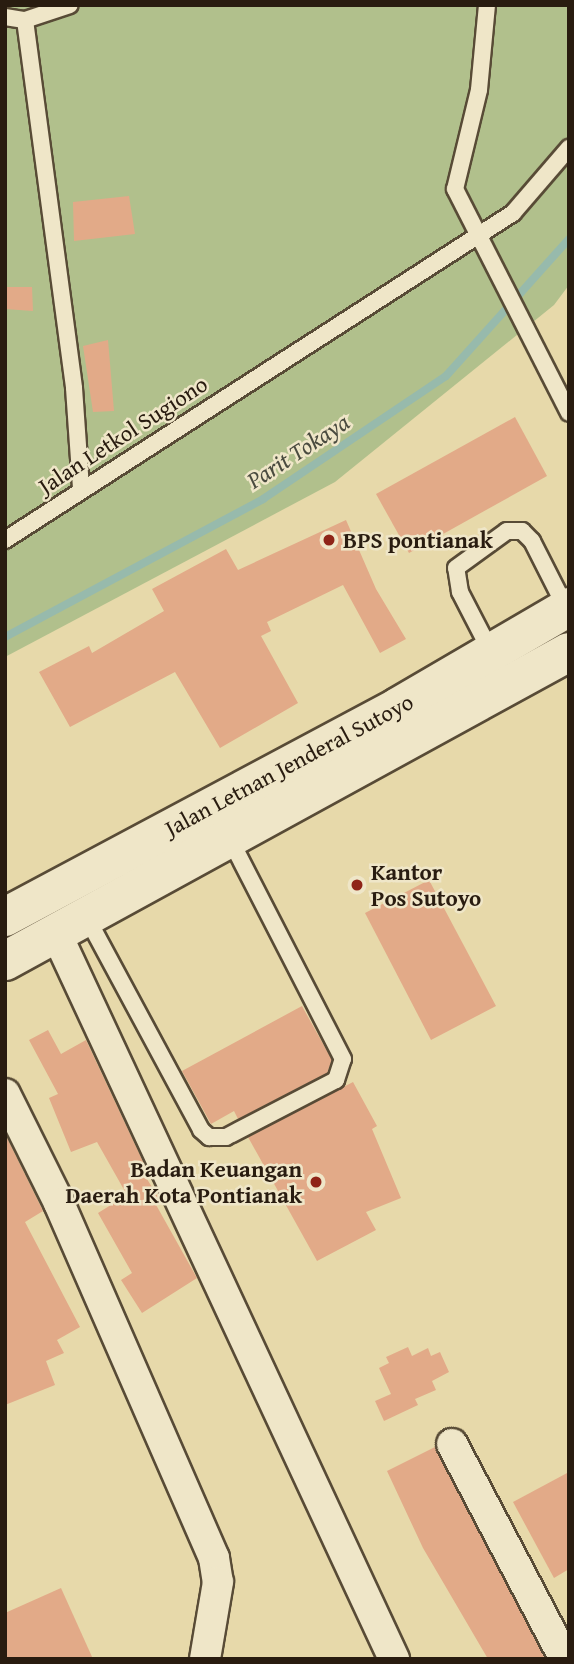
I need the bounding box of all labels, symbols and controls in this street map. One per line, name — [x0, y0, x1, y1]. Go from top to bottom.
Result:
street label: Jalan Letkol Sugiono — [33, 370, 213, 500]
water label: Parit Tokaya — [241, 407, 355, 495]
place label: BPS pontianak — [343, 526, 493, 554]
marker: BPS pontianak — [321, 532, 337, 548]
street label: Jalan Letnan Jenderal Sutoyo — [160, 688, 418, 842]
place label: Kantor Pos Sutoyo — [371, 858, 481, 912]
marker: Kantor Pos Sutoyo — [349, 877, 365, 893]
place label: Badan Keuangan Daerah Kota Pontianak — [66, 1155, 302, 1209]
marker: Badan Keuangan Daerah Kota Pontianak — [308, 1174, 324, 1190]

